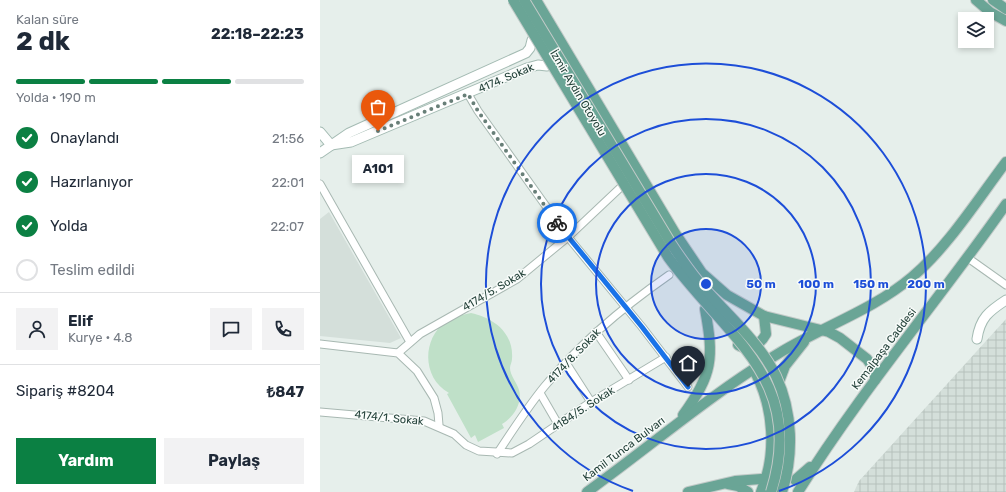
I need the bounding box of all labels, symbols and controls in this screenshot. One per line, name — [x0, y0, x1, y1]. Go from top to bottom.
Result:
text: Kalan süre — [16, 12, 79, 27]
map controls — [958, 12, 994, 48]
button: layers — [958, 12, 994, 48]
text: 22:18–22:23 — [211, 25, 304, 43]
text: 2 dk — [16, 26, 70, 57]
street label: İzmir Aydın Otoyolu — [547, 47, 610, 138]
street label: 4174. Sokak — [476, 60, 536, 96]
text: Yolda · 190 m — [16, 90, 96, 105]
pin — [361, 90, 395, 131]
icon: bag — [367, 96, 389, 118]
icon: check — [16, 127, 38, 149]
text: Onaylandı — [50, 129, 119, 147]
text: 21:56 — [272, 131, 304, 146]
callout: A101 — [352, 155, 404, 183]
text: A101 — [363, 161, 393, 176]
icon: check — [16, 171, 38, 193]
text: Hazırlanıyor — [50, 173, 133, 191]
text: 22:01 — [272, 175, 304, 190]
courier — [537, 203, 577, 243]
icon: bike — [546, 212, 568, 234]
icon: check — [16, 215, 38, 237]
text: Yolda — [50, 217, 88, 235]
text: 22:07 — [270, 219, 304, 234]
text: Teslim edildi — [50, 261, 135, 279]
street label: 4174/5. Sokak — [460, 266, 528, 314]
centre of rings — [699, 277, 713, 291]
text: 50 m — [746, 277, 776, 291]
text: 100 m — [798, 277, 834, 291]
text: 150 m — [853, 277, 889, 291]
text: 200 m — [907, 277, 945, 291]
street label: Kemalpaşa Caddesi — [849, 306, 919, 392]
button: person — [16, 308, 58, 350]
button: chat — [210, 308, 252, 350]
button: phone — [262, 308, 304, 350]
text: Elif — [68, 312, 93, 330]
street label: 4174/8. Sokak — [545, 326, 604, 386]
text: Kurye · 4.8 — [68, 330, 132, 345]
pin — [671, 346, 705, 387]
icon: home — [677, 352, 699, 374]
text: Sipariş #8204 — [16, 382, 114, 400]
text: ₺847 — [267, 383, 304, 401]
street label: 4184/5. Sokak — [549, 384, 617, 434]
street label: 4174/1. Sokak — [354, 408, 424, 428]
street label: Kamil Tunca Bulvarı — [580, 414, 668, 484]
button: Yardım — [16, 438, 156, 484]
button: Paylaş — [164, 438, 304, 484]

